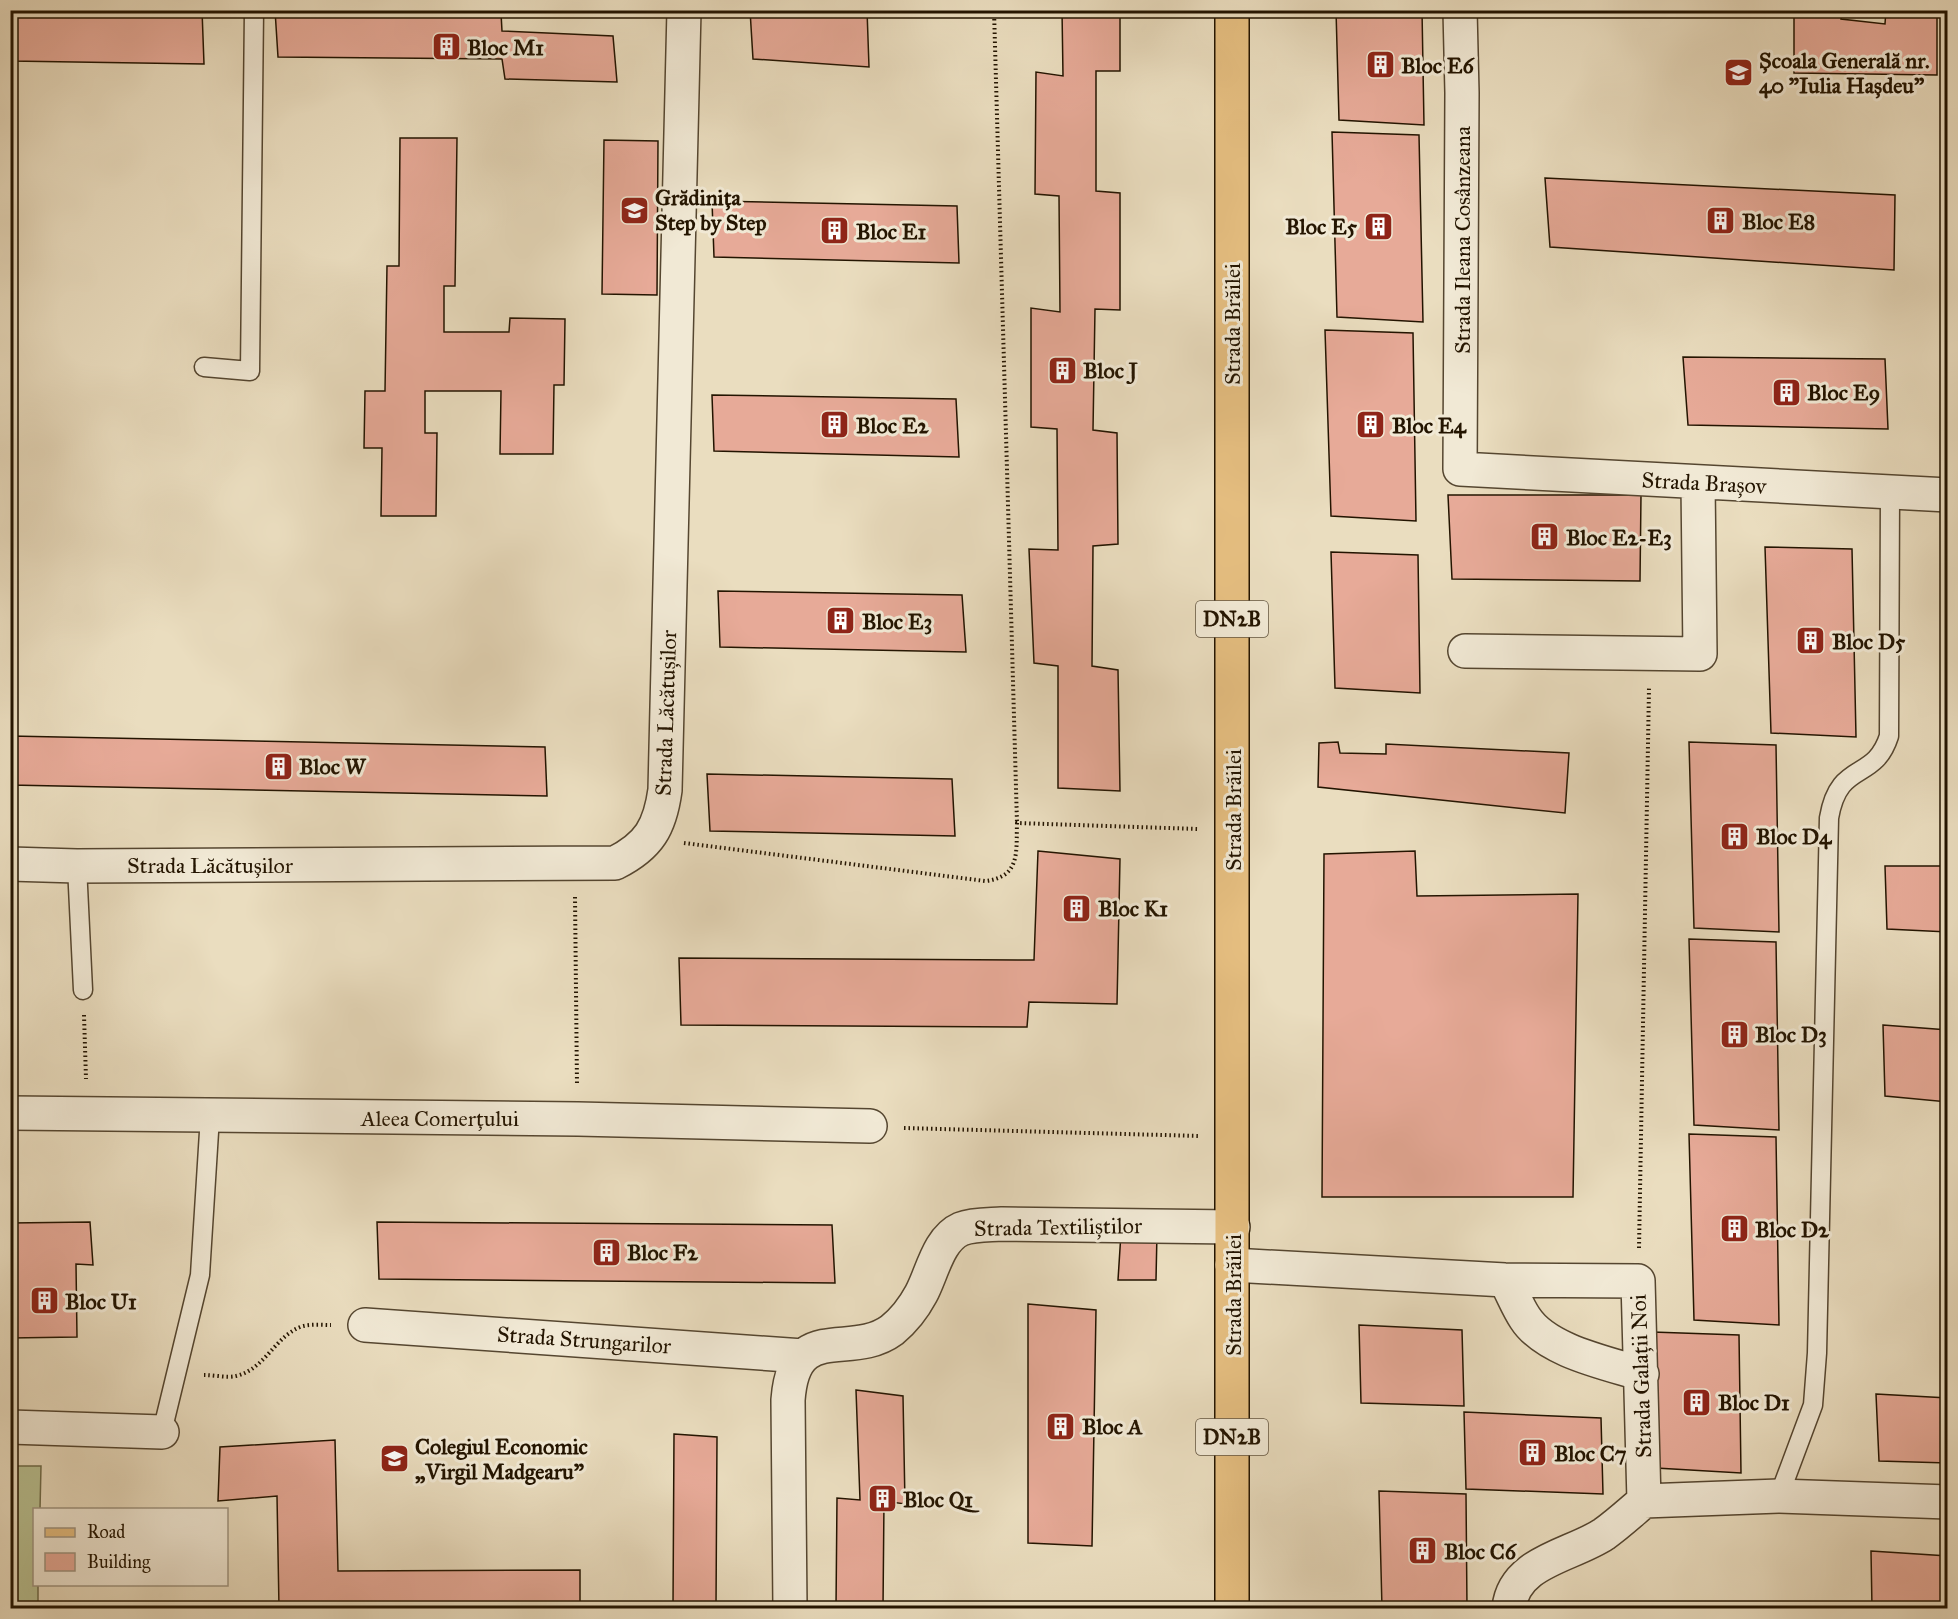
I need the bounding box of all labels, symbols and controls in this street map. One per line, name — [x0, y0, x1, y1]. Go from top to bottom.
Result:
building icon: Bloc M1 — [430, 31, 462, 63]
place label: Bloc M1 — [467, 34, 544, 61]
place label: Școala Generală nr. 40 "Iulia Hașdeu" — [1759, 47, 1930, 99]
building icon: Bloc E6 — [1364, 49, 1396, 81]
place label: Bloc E6 — [1401, 52, 1475, 79]
school or university icon: Școala Generală nr. 40 "Iulia Hașdeu" — [1722, 57, 1754, 89]
street label: Strada Ileana Cosânzeana — [1449, 125, 1476, 354]
place label: Grădinița Step by Step — [655, 184, 766, 236]
school or university icon: Grădinița Step by Step — [618, 194, 650, 226]
building icon: Bloc E8 — [1705, 205, 1737, 237]
place label: Bloc E8 — [1742, 208, 1815, 235]
building icon: Bloc E5 — [1362, 210, 1394, 242]
place label: Bloc E5 — [1285, 213, 1358, 240]
building icon: Bloc E1 — [819, 215, 851, 247]
place label: Bloc E1 — [856, 218, 926, 245]
street label: Strada Brăilei — [1219, 263, 1246, 385]
building icon: Bloc J — [1046, 354, 1078, 386]
place label: Bloc J — [1083, 357, 1139, 385]
building icon: Bloc E9 — [1770, 376, 1802, 408]
place label: Bloc E9 — [1807, 379, 1880, 406]
building icon: Bloc E2 — [819, 409, 851, 441]
building icon: Bloc E4 — [1355, 409, 1387, 441]
place label: Bloc E2 — [856, 412, 929, 439]
place label: Bloc E4 — [1392, 412, 1467, 439]
street label: Strada Brașov — [1641, 466, 1768, 500]
building icon: Bloc E2-E3 — [1529, 521, 1561, 553]
place label: Bloc E2-E3 — [1566, 524, 1672, 551]
road number: DN2B — [1196, 601, 1268, 637]
building icon: Bloc E3 — [825, 605, 857, 637]
place label: Bloc E3 — [862, 608, 932, 635]
building icon: Bloc D5 — [1795, 625, 1827, 657]
place label: Bloc D5 — [1832, 628, 1906, 655]
street label: Strada Lăcătușilor — [650, 629, 682, 796]
street label: Strada Brăilei — [1220, 749, 1247, 871]
building icon: Bloc W — [262, 750, 294, 782]
place label: Bloc W — [299, 753, 367, 780]
building icon: Bloc D4 — [1719, 820, 1751, 852]
place label: Bloc D4 — [1756, 823, 1833, 850]
street label: Strada Lăcătușilor — [127, 852, 294, 879]
building icon: Bloc K1 — [1061, 892, 1093, 924]
place label: Bloc K1 — [1098, 895, 1168, 922]
building icon: Bloc D3 — [1718, 1018, 1750, 1050]
place label: Bloc D3 — [1755, 1021, 1827, 1048]
street label: Aleea Comerțului — [360, 1105, 519, 1132]
street label: Strada Textiliștilor — [974, 1212, 1143, 1242]
building icon: Bloc D2 — [1718, 1213, 1750, 1245]
place label: Bloc D2 — [1755, 1216, 1830, 1243]
street label: Strada Brăilei — [1220, 1234, 1247, 1356]
building icon: Bloc F2 — [590, 1236, 622, 1268]
place label: Bloc F2 — [627, 1239, 699, 1266]
building icon: Bloc U1 — [28, 1285, 60, 1317]
place label: Bloc U1 — [65, 1288, 137, 1315]
street label: Strada Galații Noi — [1625, 1294, 1657, 1458]
street label: Strada Strungarilor — [496, 1320, 673, 1360]
building icon: Bloc D1 — [1681, 1386, 1713, 1418]
place label: Bloc D1 — [1718, 1389, 1790, 1416]
building icon: Bloc A — [1045, 1410, 1077, 1442]
place label: Bloc A — [1082, 1413, 1143, 1440]
road number: DN2B — [1196, 1419, 1268, 1455]
place label: Colegiul Economic „Virgil Madgearu" — [415, 1433, 589, 1485]
building icon: Bloc C7 — [1517, 1437, 1549, 1469]
place label: Bloc C7 — [1554, 1440, 1627, 1467]
school or university icon: Colegiul Economic „Virgil Madgearu" — [378, 1443, 410, 1475]
building icon: Bloc Q1 — [866, 1483, 898, 1515]
place label: Bloc Q1 — [903, 1486, 980, 1513]
legend — [33, 1508, 228, 1586]
text: Road — [87, 1521, 125, 1543]
building icon: Bloc C6 — [1407, 1535, 1439, 1567]
place label: Bloc C6 — [1444, 1538, 1518, 1565]
text: Building — [87, 1551, 151, 1574]

